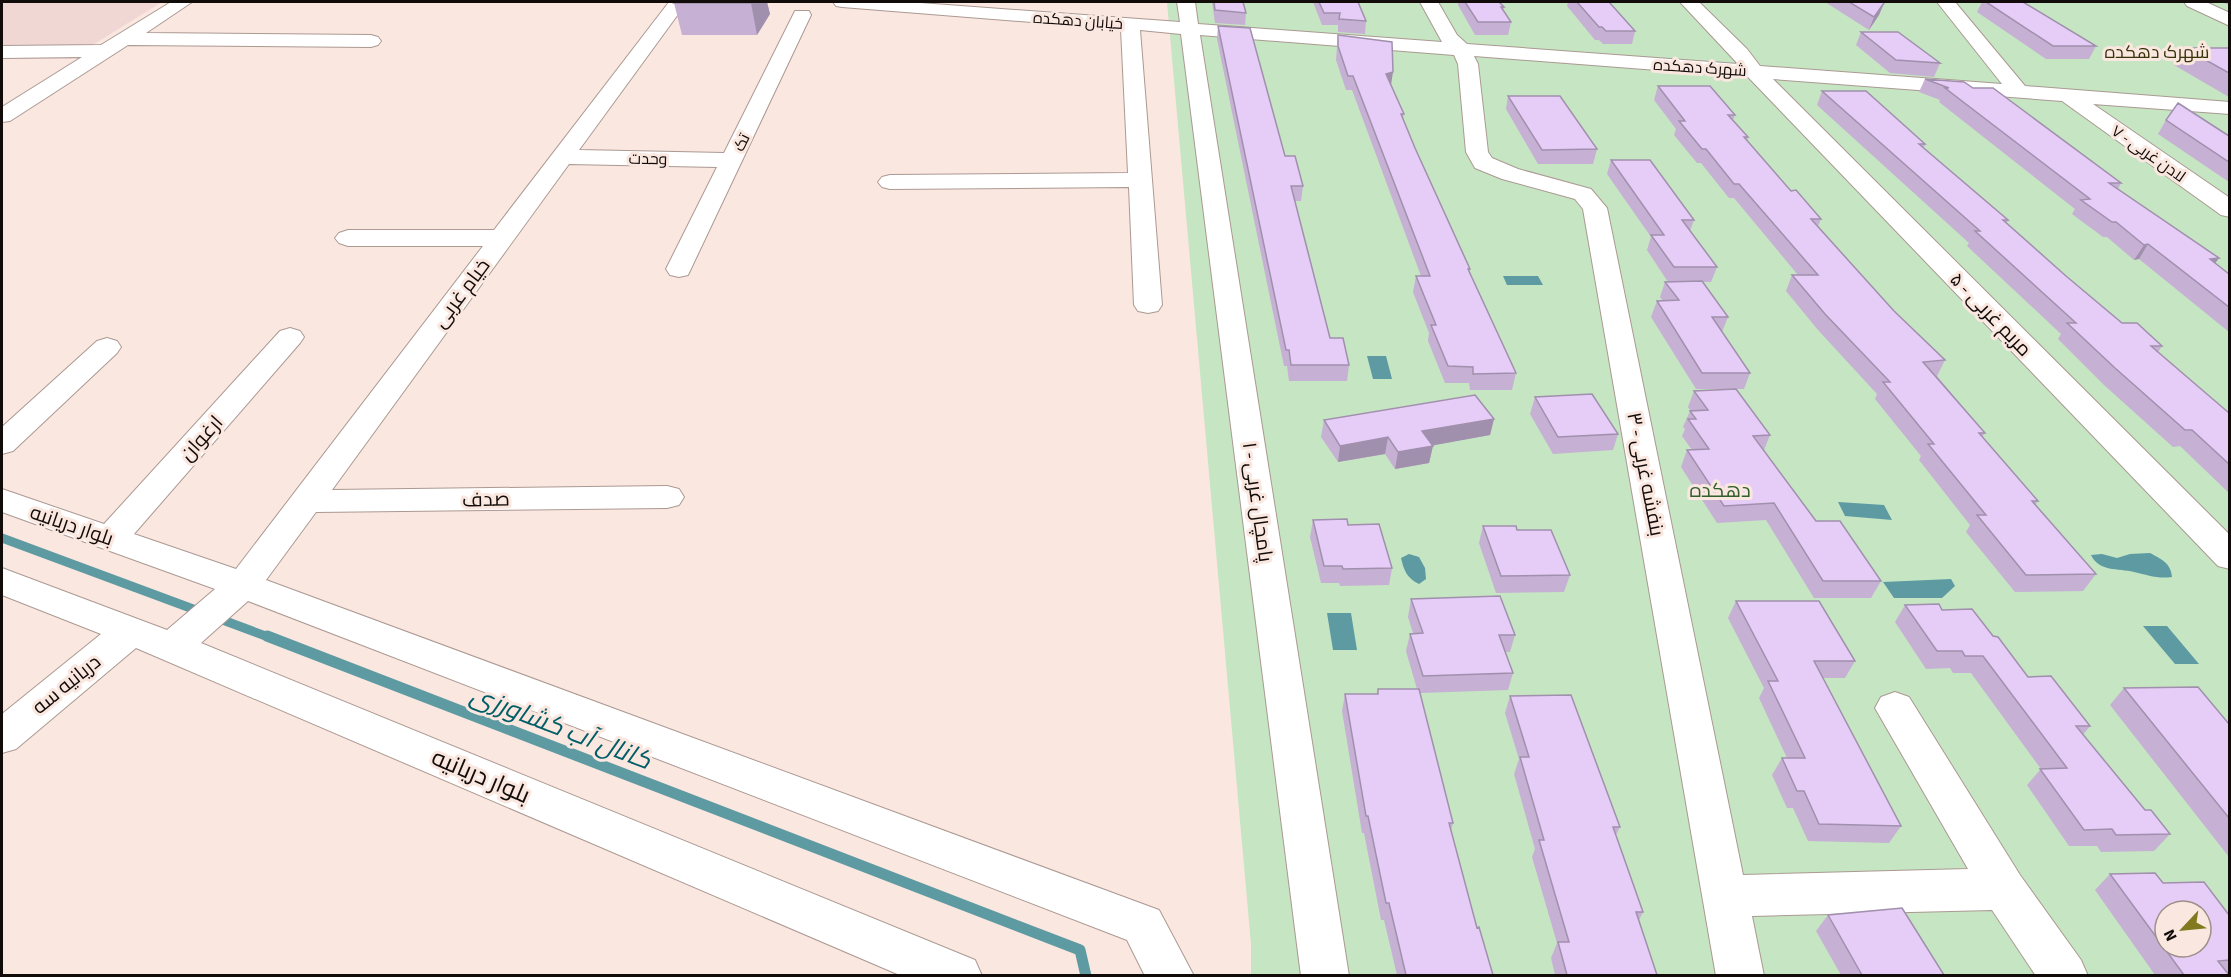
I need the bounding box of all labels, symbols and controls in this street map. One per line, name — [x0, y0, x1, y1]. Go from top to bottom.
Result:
street label: خیابان دهکده — [1032, 7, 1124, 35]
district label: شهرک دهکده — [2105, 40, 2209, 65]
street label: شهرک دهکده — [1653, 54, 1747, 82]
street label: لادن غربی - ۷ — [2107, 120, 2190, 187]
street label: تک — [728, 129, 756, 155]
street label: وحدت — [628, 148, 668, 170]
street label: خیام غربی — [426, 253, 497, 334]
street label: مریم غربی - ۵ — [1943, 266, 2038, 363]
street label: ارغوان — [174, 410, 230, 468]
street label: بنفشه غربی - ۳ — [1619, 410, 1671, 538]
street label: پامچال غربی - ۱ — [1235, 440, 1279, 564]
park label: دهکده — [1689, 477, 1751, 505]
street label: صدف — [462, 486, 510, 514]
street label: بلوار دریانیه — [26, 499, 117, 553]
street label: دریانیه سه — [26, 648, 107, 721]
water label: کانال آب کشاورزی — [465, 676, 657, 779]
street label: بلوار دریانیه — [426, 740, 535, 813]
north arrow — [2153, 899, 2213, 959]
text: N — [2158, 926, 2183, 945]

